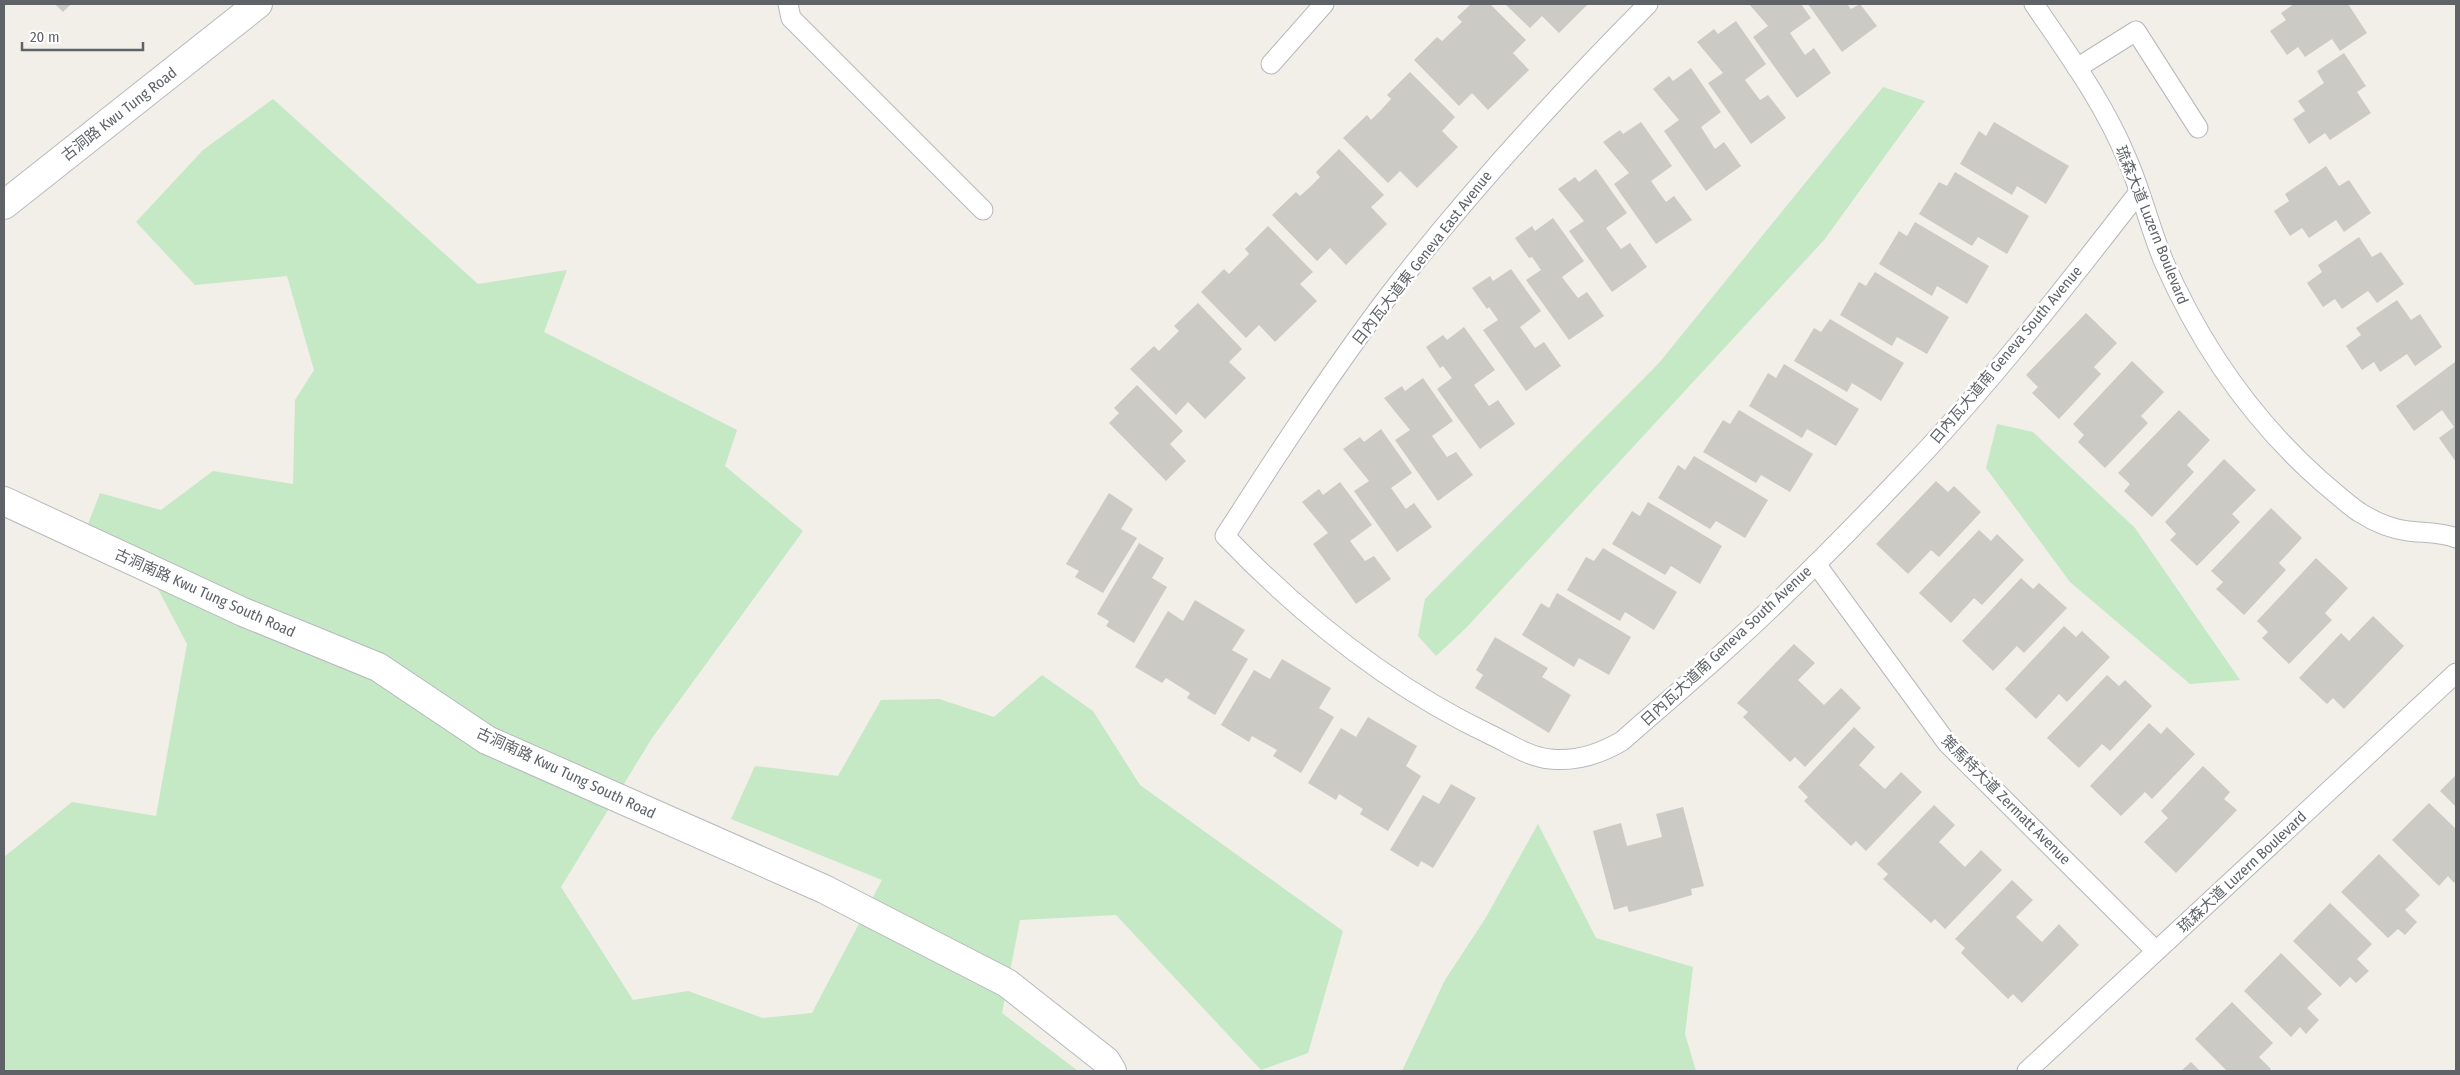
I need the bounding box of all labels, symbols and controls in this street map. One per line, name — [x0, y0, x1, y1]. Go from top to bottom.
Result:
scale bar — [22, 20, 144, 52]
text: 20 m — [30, 28, 60, 46]
street label: 古洞路 Kwu Tung Road — [58, 63, 180, 165]
street label: 琉森大道 Luzern Boulevard — [2112, 143, 2192, 307]
street label: 日內瓦大道東 Geneva East Avenue — [1348, 167, 1496, 349]
street label: 日內瓦大道南 Geneva South Avenue — [1926, 262, 2086, 448]
street label: 古洞南路 Kwu Tung South Road — [112, 545, 298, 641]
street label: 日內瓦大道南 Geneva South Avenue — [1637, 562, 1815, 730]
street label: 古洞南路 Kwu Tung South Road — [473, 723, 659, 823]
street label: 策馬特大道 Zermatt Avenue — [1938, 732, 2074, 868]
street label: 琉森大道 Luzern Boulevard — [2174, 808, 2310, 936]

